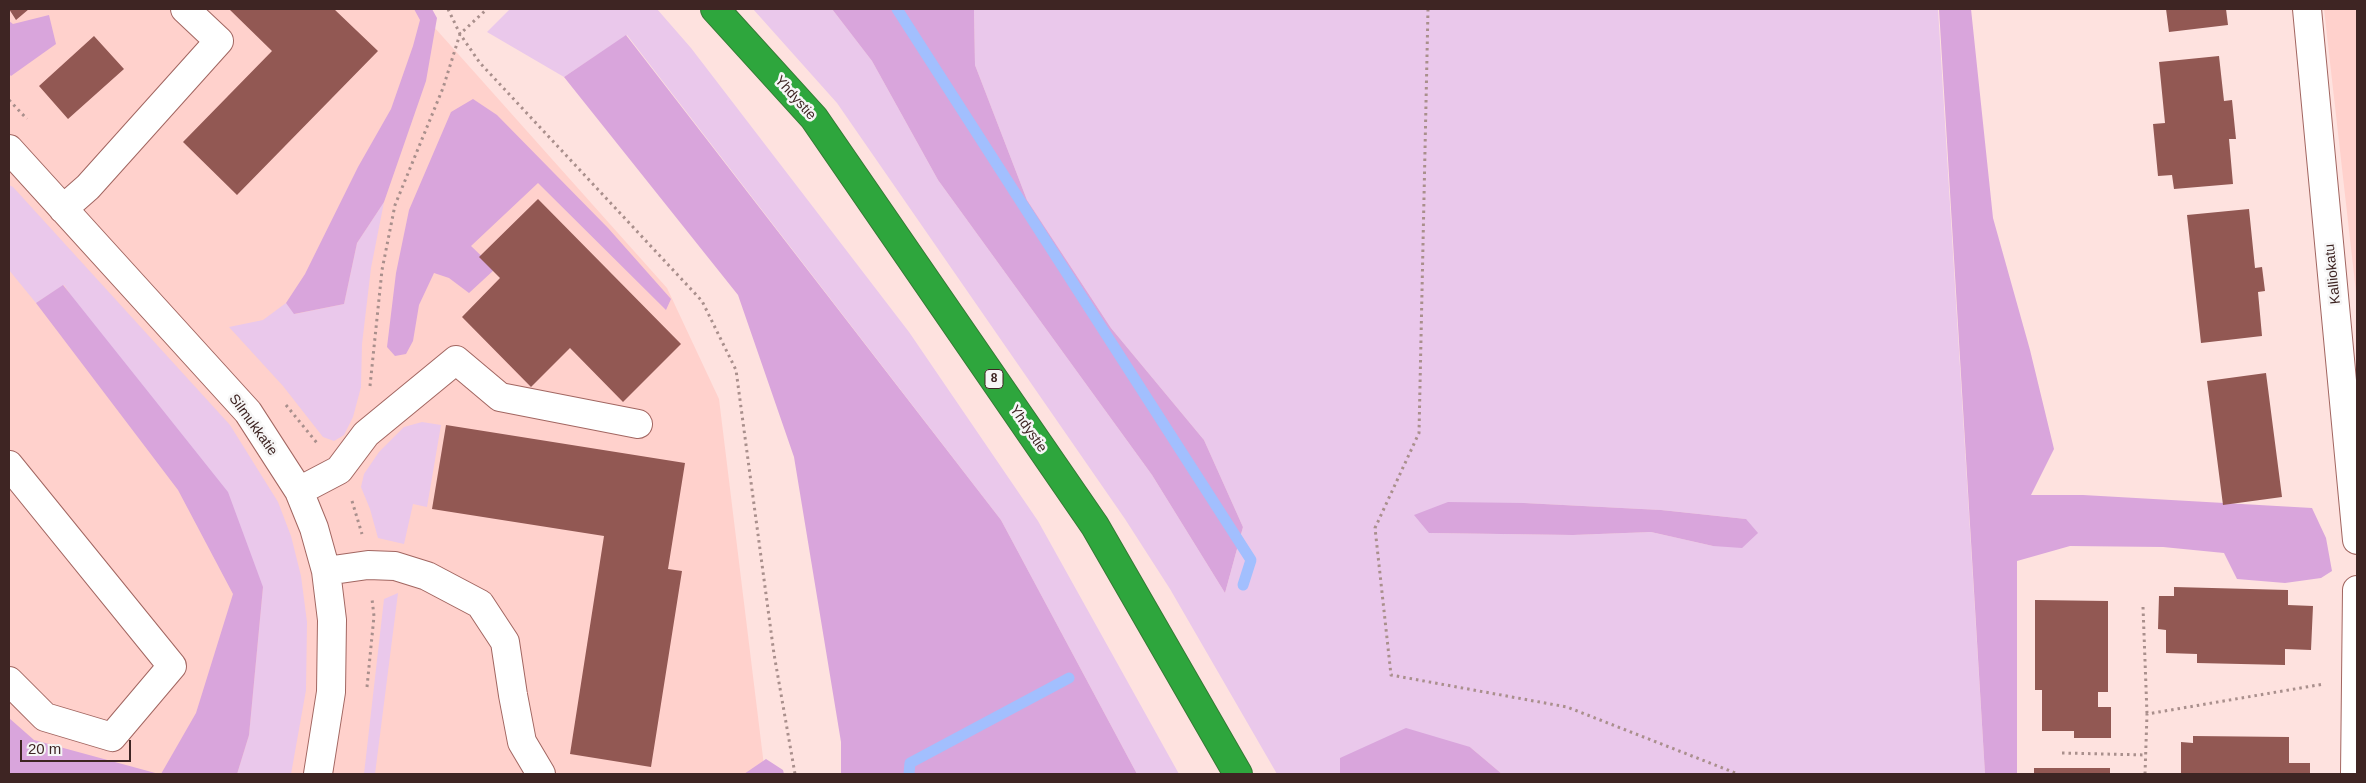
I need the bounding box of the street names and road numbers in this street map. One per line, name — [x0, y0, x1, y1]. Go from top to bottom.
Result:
street label: Yhdystie — [771, 72, 819, 124]
street label: Kalliokatu — [2321, 243, 2345, 305]
road number: 8 — [985, 369, 1003, 388]
street label: Silmukkatie — [225, 391, 281, 459]
street label: Yhdystie — [1006, 402, 1050, 456]

